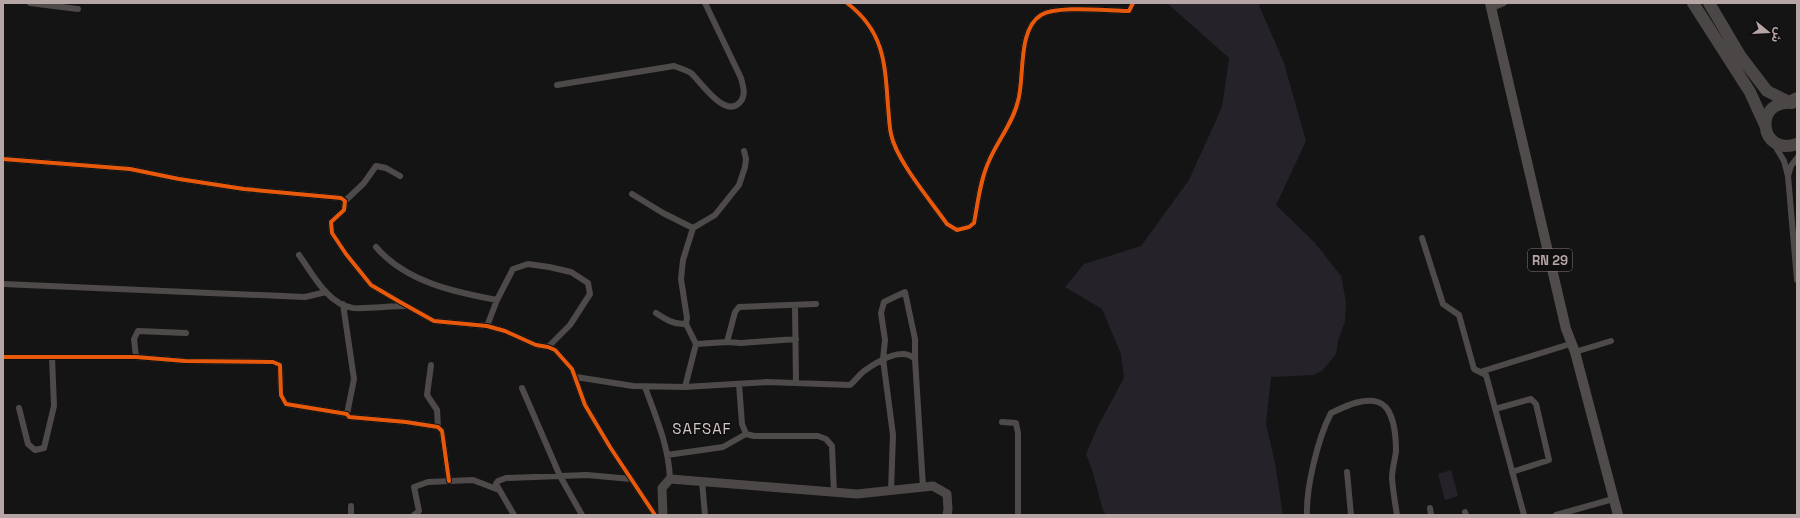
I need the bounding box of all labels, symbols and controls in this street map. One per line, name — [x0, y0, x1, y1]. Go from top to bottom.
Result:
north arrow — [1748, 12, 1788, 52]
text: ش — [1769, 26, 1786, 44]
road number: RN 29 — [1528, 249, 1572, 271]
district label: SAFSAF — [672, 419, 732, 438]

